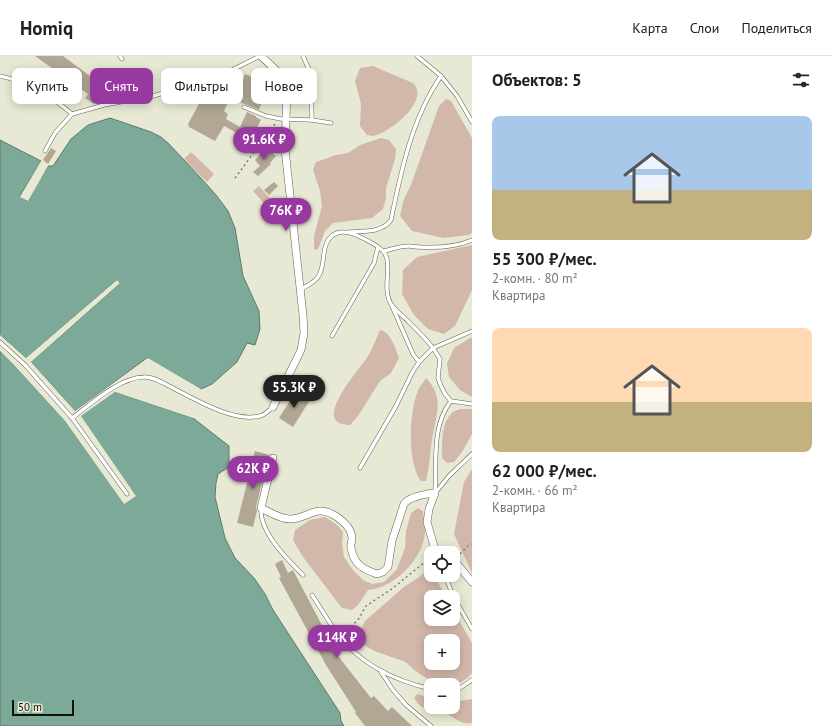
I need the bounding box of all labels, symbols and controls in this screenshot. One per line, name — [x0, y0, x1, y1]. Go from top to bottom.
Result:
text: Homiq — [20, 16, 73, 40]
text: Карта — [632, 19, 668, 37]
text: Слои — [690, 19, 719, 37]
text: Поделиться — [741, 19, 812, 37]
chip: Купить — [12, 68, 82, 104]
chip: Снять — [90, 68, 153, 104]
chip: Фильтры — [161, 68, 243, 104]
chip: Новое — [251, 68, 317, 104]
text: Объектов: 5 — [492, 69, 582, 91]
icon: filters — [790, 69, 812, 91]
pin: 91.6K ₽ — [227, 127, 301, 161]
text: 91.6K ₽ — [242, 131, 286, 148]
icon: home — [616, 142, 688, 214]
pin: 76K ₽ — [258, 198, 314, 232]
text: 76K ₽ — [269, 202, 303, 219]
text: 55 300 ₽/мес. — [492, 248, 597, 270]
text: 2-комн. · 80 m² — [492, 270, 578, 287]
text: Квартира — [492, 287, 545, 304]
icon: home — [616, 354, 688, 426]
pin: 55.3K ₽ — [257, 375, 331, 409]
text: 55.3K ₽ — [272, 379, 316, 396]
pin: 62K ₽ — [225, 456, 281, 490]
text: 62K ₽ — [236, 460, 270, 477]
text: 62 000 ₽/мес. — [492, 460, 597, 482]
text: 2-комн. · 66 m² — [492, 482, 578, 499]
text: Квартира — [492, 499, 545, 516]
map controls — [424, 546, 460, 714]
button: locate — [424, 546, 460, 582]
button: layers — [424, 590, 460, 626]
pin: 114K ₽ — [304, 625, 370, 659]
text: 114K ₽ — [317, 629, 357, 646]
button: + — [424, 634, 460, 670]
button: − — [424, 678, 460, 714]
scale bar — [12, 698, 74, 717]
text: 50 m — [18, 700, 42, 714]

